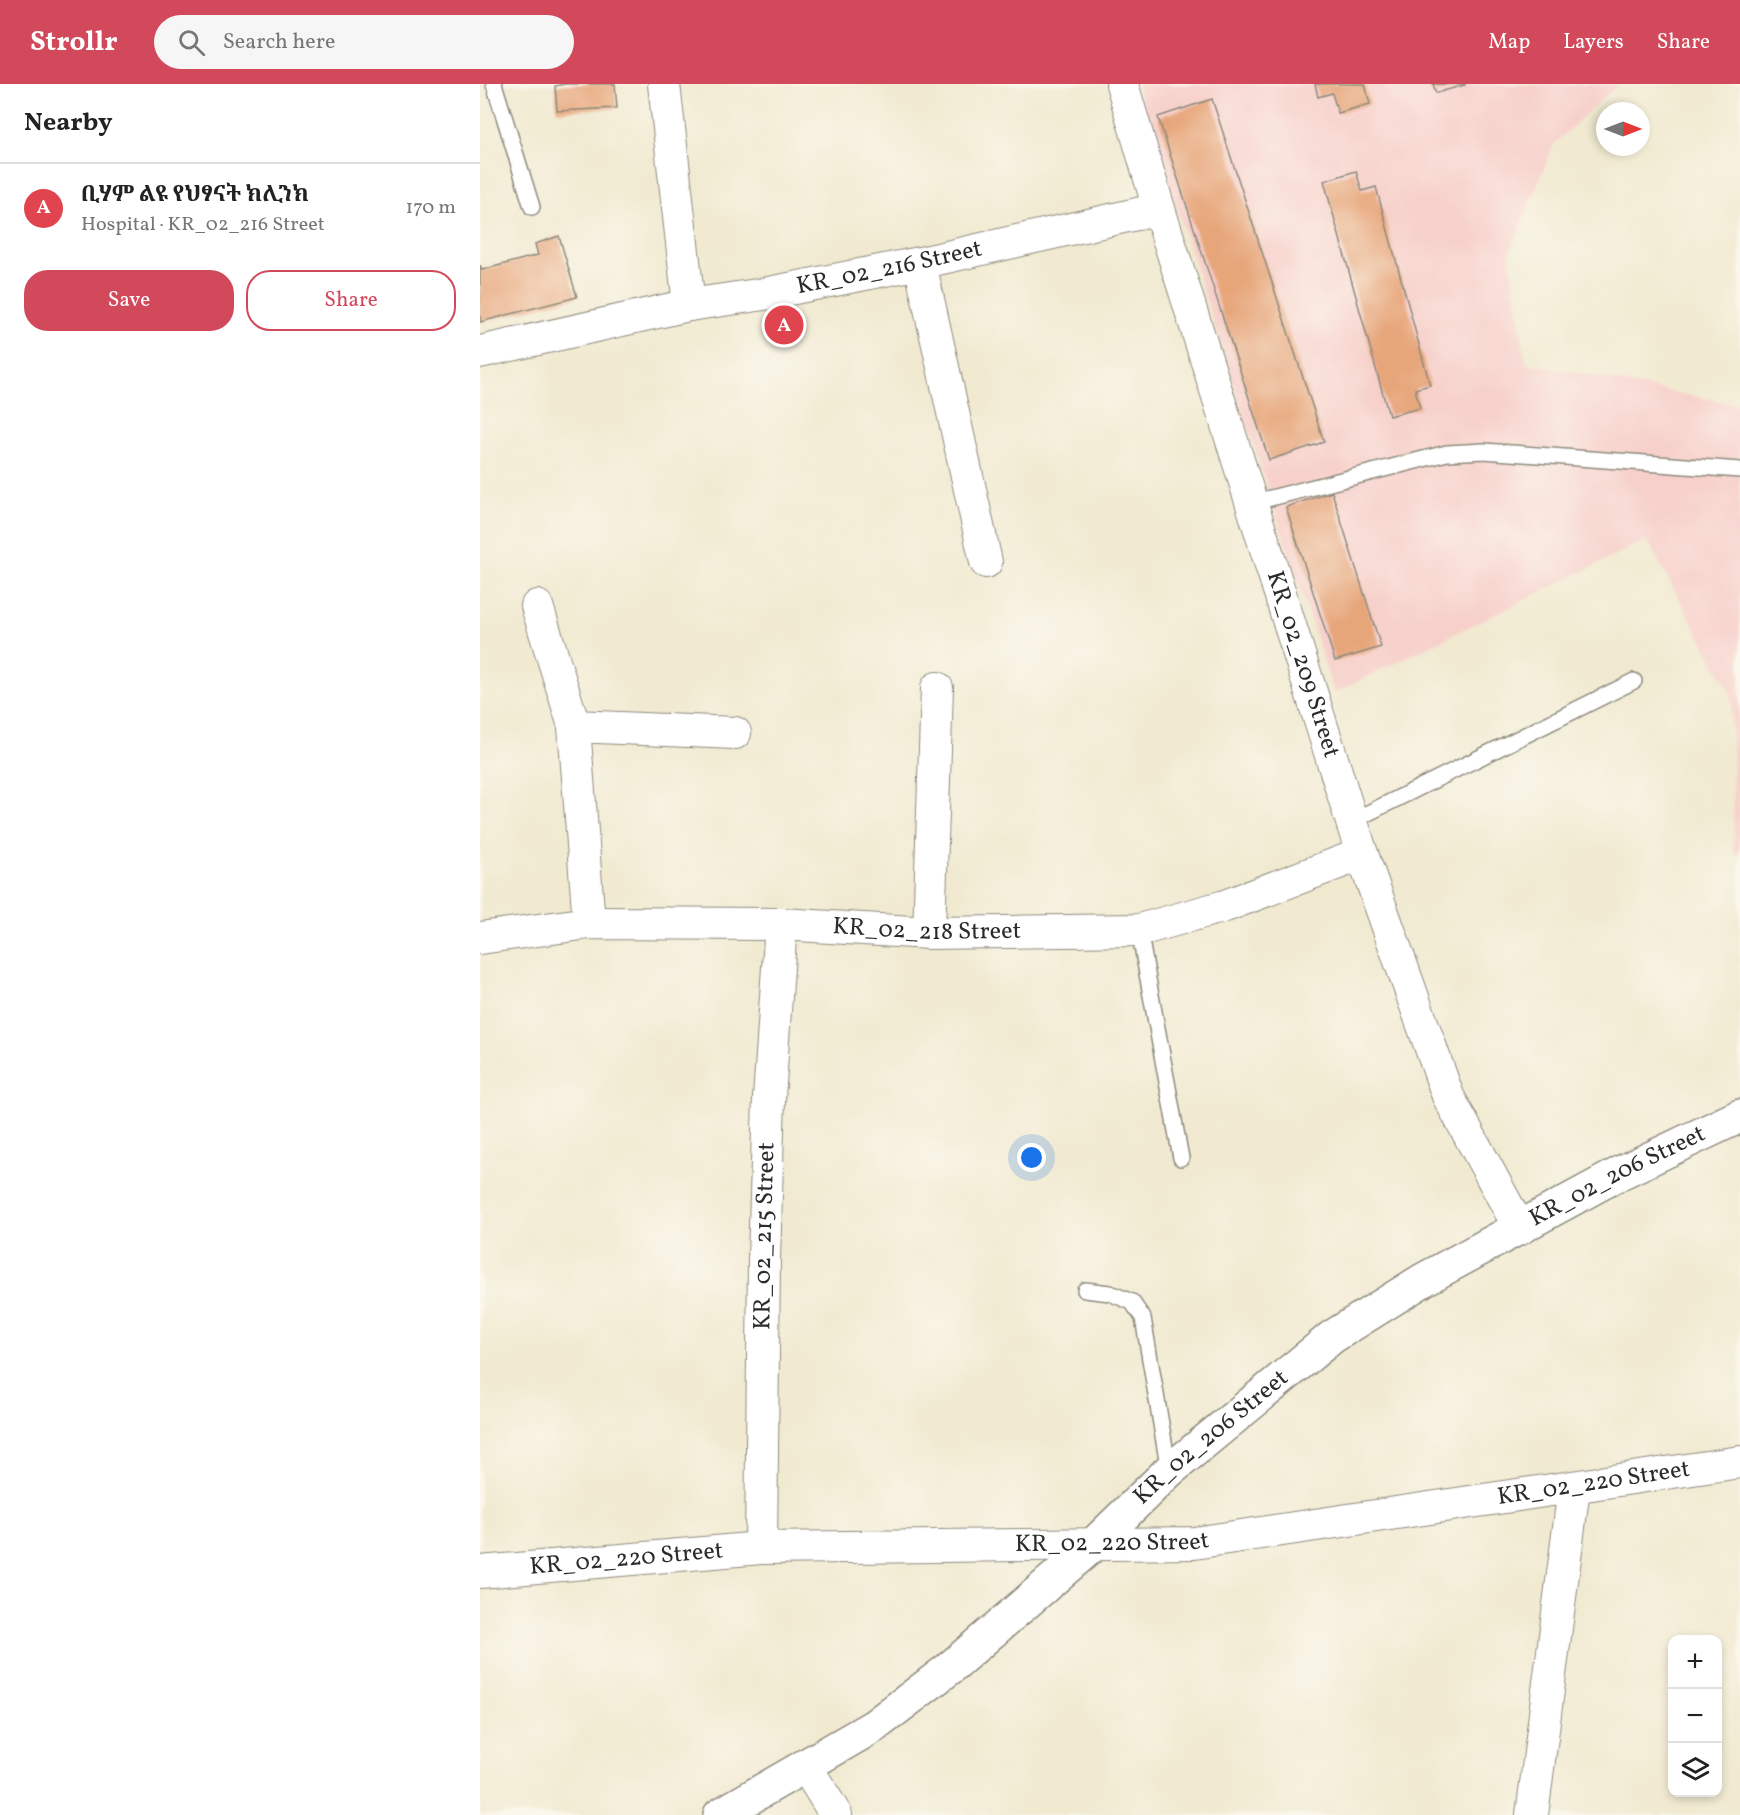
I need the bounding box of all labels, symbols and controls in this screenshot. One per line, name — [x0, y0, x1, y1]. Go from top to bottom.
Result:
search box — [154, 15, 574, 69]
text: Strollr — [30, 23, 118, 62]
icon: search — [175, 26, 208, 59]
text: Search here — [223, 27, 335, 58]
text: Map — [1488, 28, 1530, 57]
text: Layers — [1563, 28, 1624, 57]
text: Share — [1657, 28, 1710, 57]
north arrow — [1596, 102, 1650, 156]
text: Nearby — [24, 105, 113, 141]
text: ቢሃም ልዩ የህፃናት ክሊንክ — [81, 180, 309, 211]
text: A — [36, 194, 51, 222]
text: 170 m — [406, 194, 456, 222]
text: Hospital · KR_02_216 Street — [81, 211, 325, 239]
street label: KR_02_216 Street — [794, 232, 985, 304]
button: Save — [24, 270, 234, 331]
button: Share — [246, 270, 456, 331]
pin: A — [764, 302, 804, 348]
street label: KR_02_209 Street — [1257, 567, 1348, 762]
street label: KR_02_218 Street — [832, 910, 1021, 950]
street label: KR_02_206 Street — [1523, 1118, 1711, 1236]
street label: KR_02_215 Street — [746, 1142, 785, 1330]
your location — [1017, 1143, 1046, 1172]
street label: KR_02_206 Street — [1126, 1362, 1296, 1513]
street label: KR_02_220 Street — [1495, 1453, 1692, 1515]
street label: KR_02_220 Street — [1015, 1524, 1211, 1562]
street label: KR_02_220 Street — [528, 1534, 725, 1585]
map controls — [1668, 1635, 1722, 1797]
button: + — [1668, 1635, 1722, 1689]
button: − — [1668, 1689, 1722, 1743]
button: layers — [1668, 1743, 1722, 1797]

